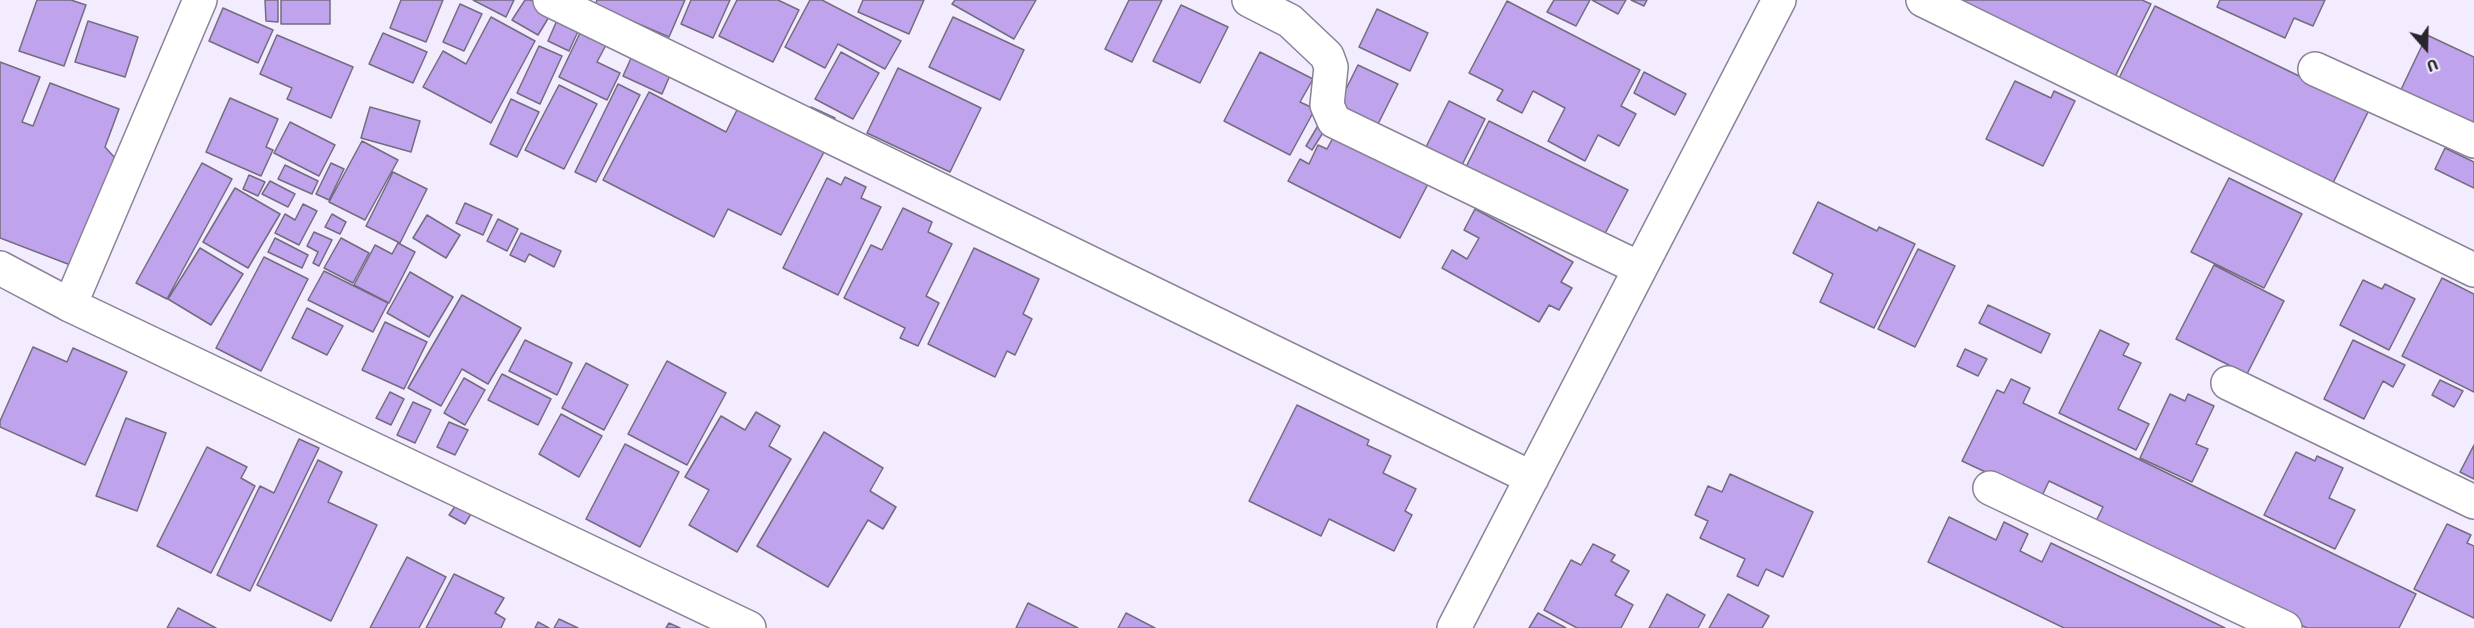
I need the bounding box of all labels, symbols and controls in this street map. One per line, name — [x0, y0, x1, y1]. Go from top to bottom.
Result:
north arrow — [2396, 18, 2456, 78]
text: U — [2424, 54, 2441, 76]

